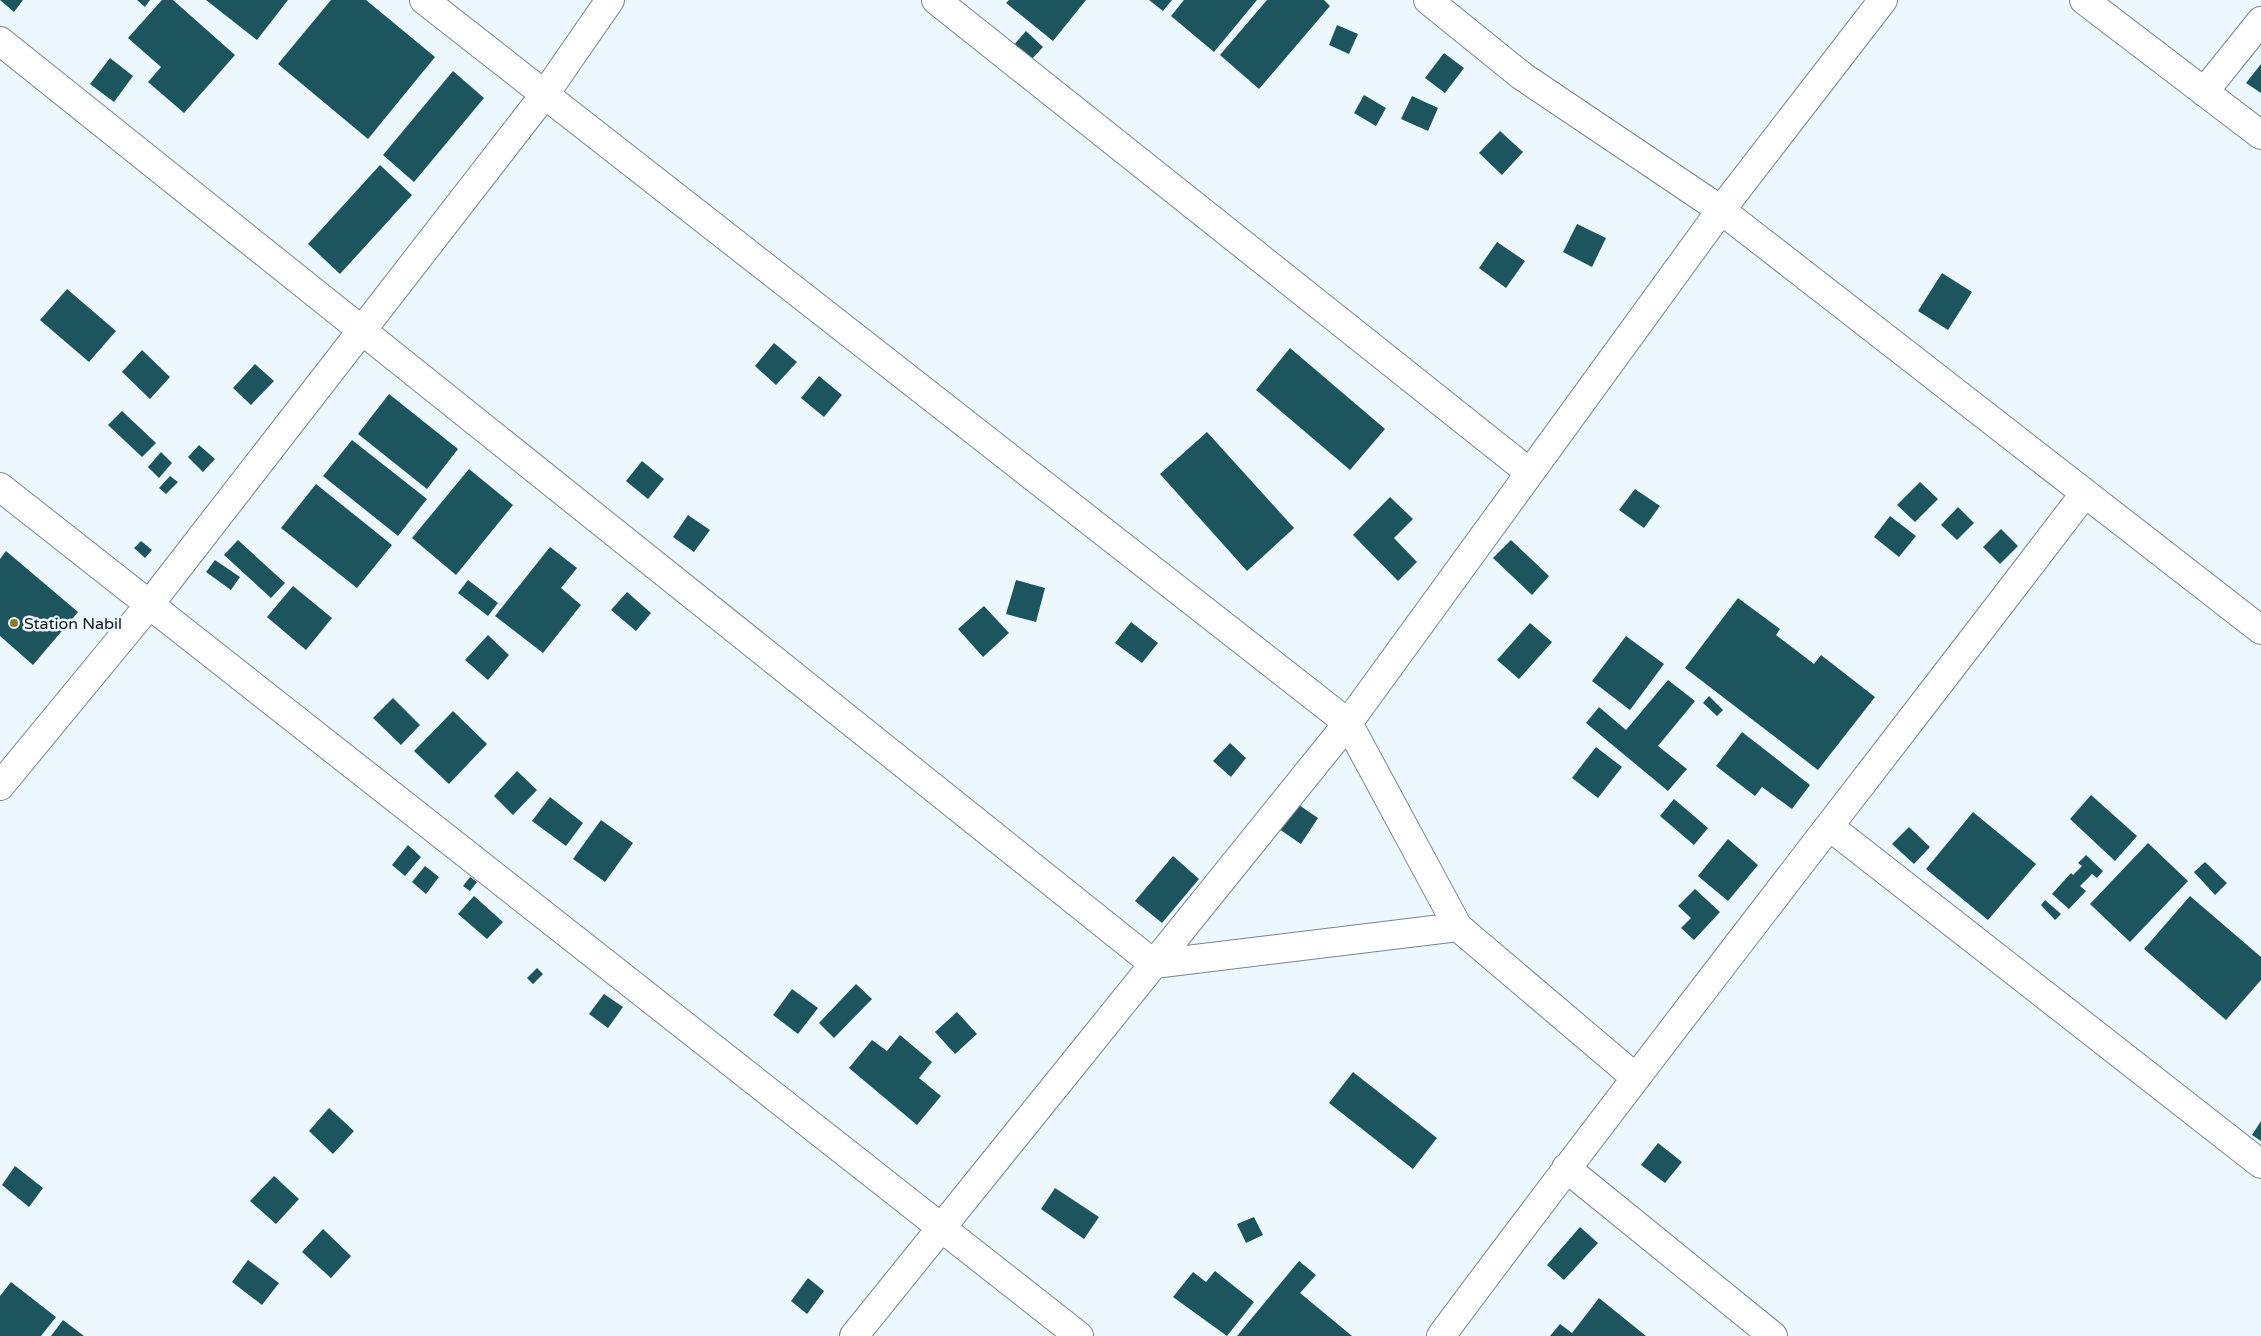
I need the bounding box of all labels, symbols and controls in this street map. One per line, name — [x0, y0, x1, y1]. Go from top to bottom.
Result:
place label: Station Nabil — [24, 614, 122, 634]
marker: Station Nabil — [8, 617, 20, 629]

